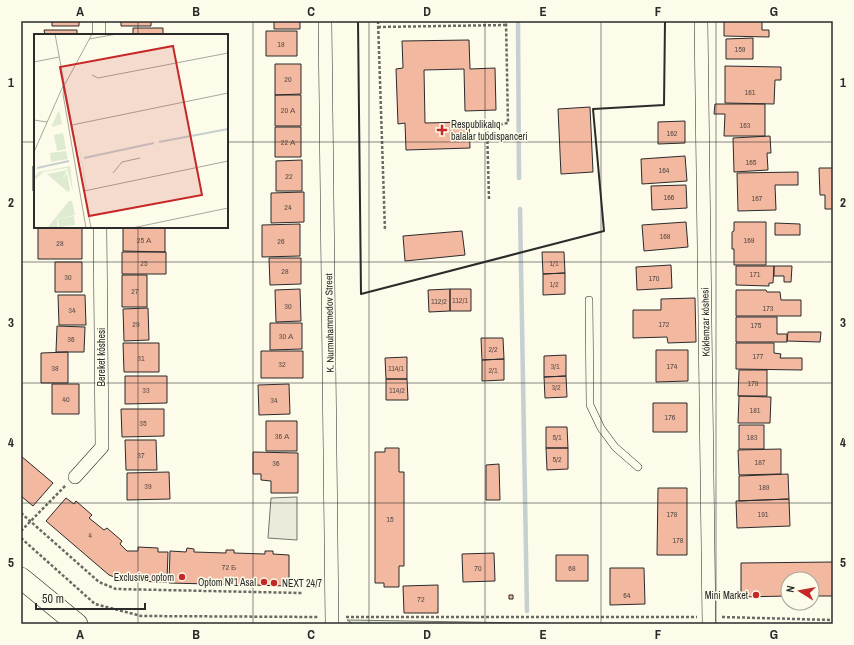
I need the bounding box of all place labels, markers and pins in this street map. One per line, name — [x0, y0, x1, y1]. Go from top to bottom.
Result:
place label: Respublikalıq balalar tubdispanceri — [451, 118, 528, 143]
marker: Respublikalıq balalar tubdispanceri — [436, 124, 448, 136]
place label: Exclusive optom — [114, 571, 174, 584]
marker: Exclusive optom — [177, 572, 187, 582]
place label: Optom №1 Asal — [198, 576, 256, 589]
marker: Optom №1 Asal — [259, 577, 269, 587]
place label: NEXT 24/7 — [282, 577, 322, 590]
marker: NEXT 24/7 — [269, 578, 279, 588]
place label: Mini Market — [705, 589, 749, 602]
marker: Mini Market — [751, 590, 761, 600]

